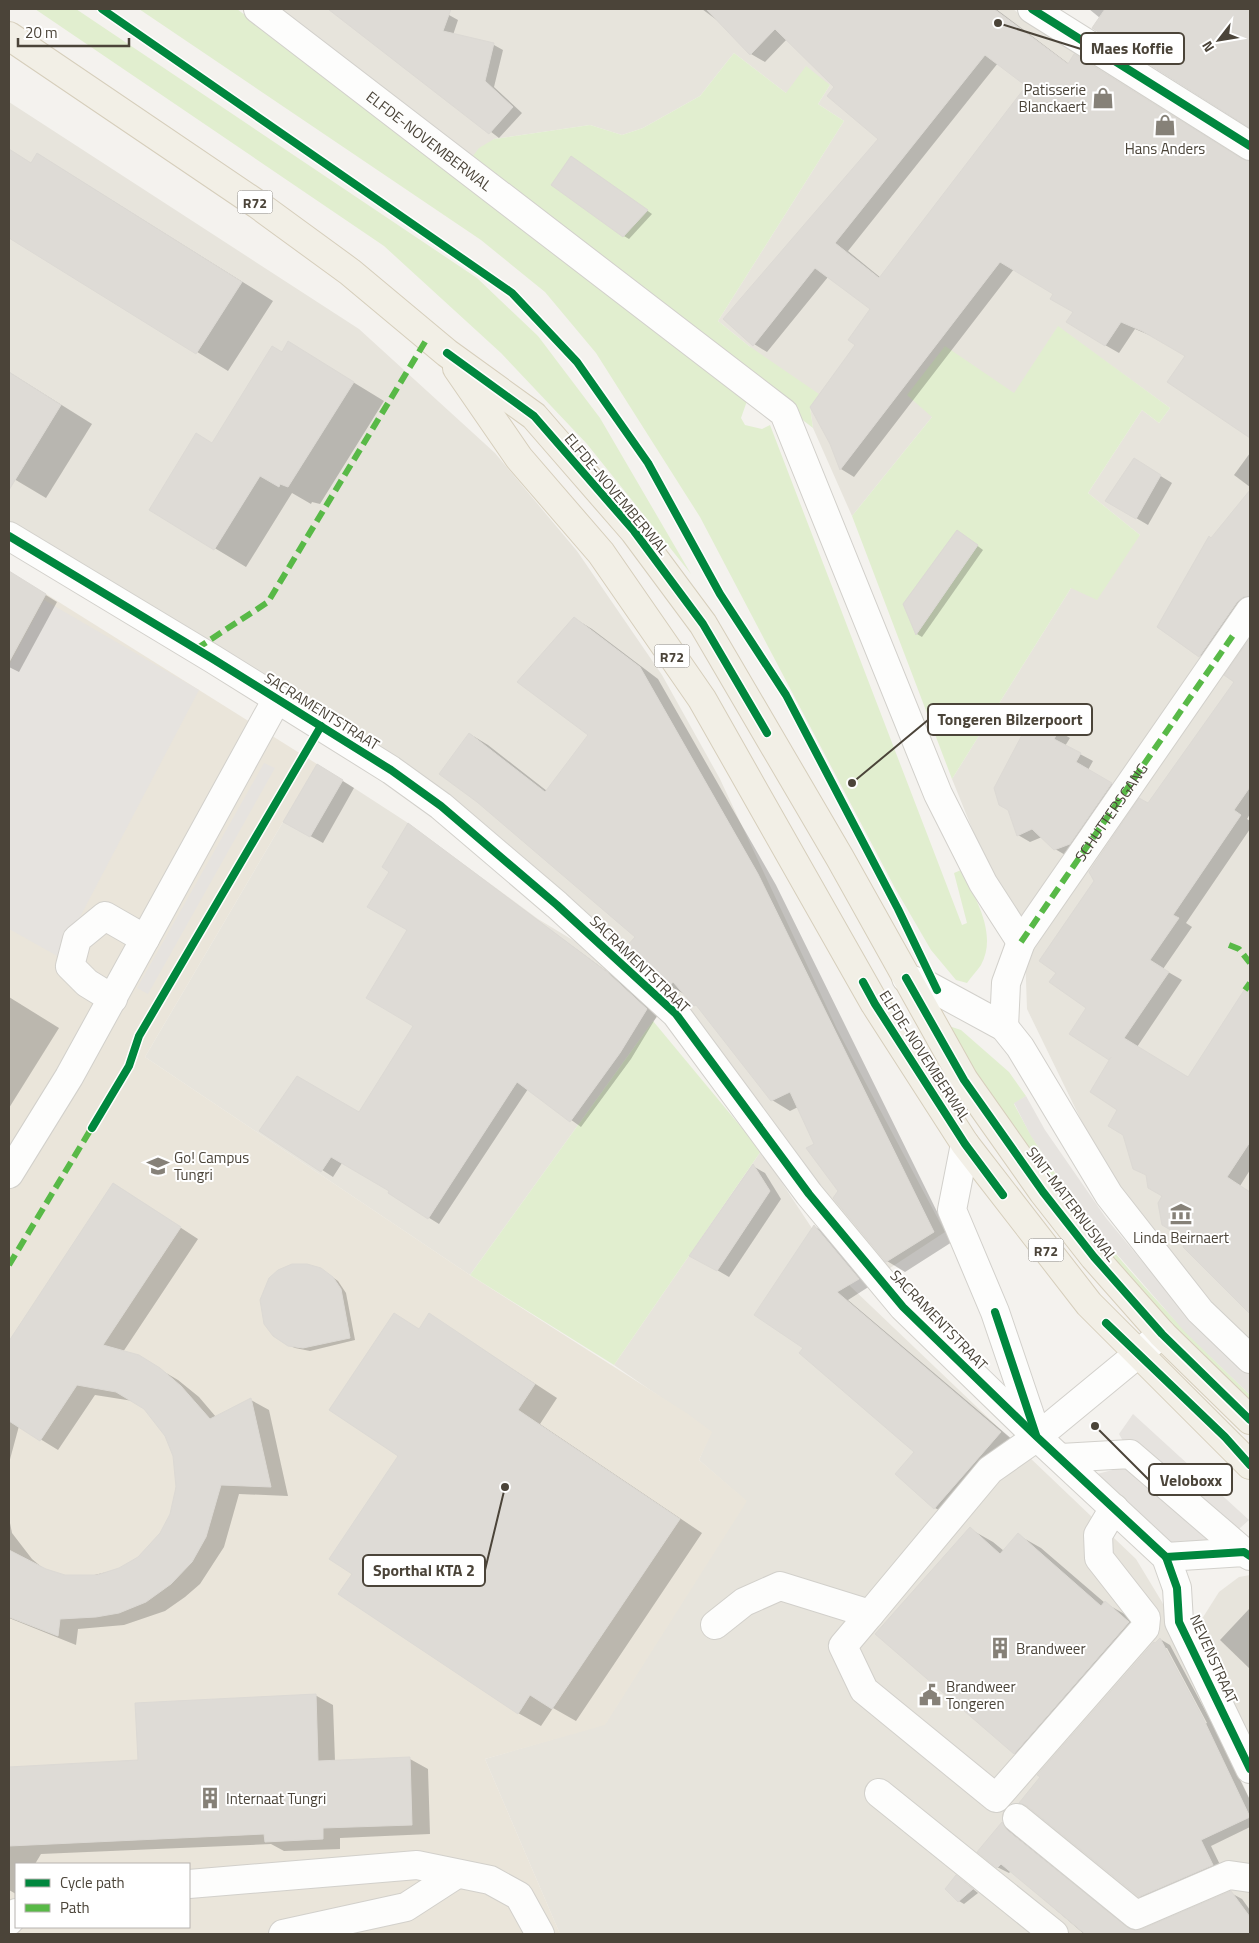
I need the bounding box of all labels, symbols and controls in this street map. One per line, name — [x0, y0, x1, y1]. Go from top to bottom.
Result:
scale bar — [18, 15, 129, 47]
north arrow — [1194, 15, 1244, 65]
text: 20 m — [25, 21, 58, 44]
callout: Maes Koffie — [1081, 33, 1184, 64]
text: Maes Koffie — [1091, 36, 1173, 60]
text: N — [1196, 37, 1219, 57]
place label: Patisserie Blanckaert — [1018, 78, 1087, 118]
street label: ELFDE-NOVEMBERWAL — [362, 85, 497, 196]
shop icon: Patisserie Blanckaert — [1090, 85, 1116, 111]
shop icon: Hans Anders — [1152, 112, 1178, 138]
place label: Hans Anders — [1125, 137, 1205, 160]
road number: R72 — [238, 190, 272, 213]
street label: ELFDE-NOVEMBERWAL — [559, 428, 675, 560]
road number: R72 — [654, 644, 690, 668]
street label: SACRAMENTSTRAAT — [260, 666, 384, 756]
callout: Tongeren Bilzerpoort — [928, 704, 1092, 735]
text: Tongeren Bilzerpoort — [938, 707, 1083, 731]
street label: SCHUTTERSGANG — [1069, 758, 1153, 866]
street label: SACRAMENTSTRAAT — [584, 910, 696, 1018]
street label: ELFDE-NOVEMBERWAL — [874, 986, 976, 1126]
street label: SINT-MATERNUSWAL — [1021, 1142, 1123, 1266]
place label: Go! Campus Tungri — [174, 1146, 249, 1186]
school or university icon: Go! Campus Tungri — [145, 1153, 171, 1179]
museum icon: Linda Beirnaert — [1168, 1201, 1194, 1227]
place label: Linda Beirnaert — [1133, 1226, 1230, 1249]
road number: R72 — [1028, 1238, 1064, 1262]
street label: SACRAMENTSTRAAT — [885, 1264, 993, 1376]
callout: Veloboxx — [1149, 1464, 1232, 1495]
text: Veloboxx — [1160, 1468, 1223, 1492]
callout: Sporthal KTA 2 — [363, 1555, 485, 1586]
text: Sporthal KTA 2 — [373, 1558, 475, 1582]
street label: NEVENSTRAAT — [1184, 1611, 1244, 1708]
building icon: Brandweer — [987, 1635, 1013, 1661]
place label: Brandweer — [1016, 1637, 1086, 1660]
place label: Brandweer Tongeren — [946, 1675, 1016, 1715]
public building icon: Brandweer Tongeren — [917, 1682, 943, 1708]
building icon: Internaat Tungri — [197, 1785, 223, 1811]
place label: Internaat Tungri — [226, 1787, 326, 1810]
legend — [15, 1863, 190, 1928]
text: Cycle path — [60, 1871, 125, 1894]
text: Path — [60, 1896, 90, 1919]

